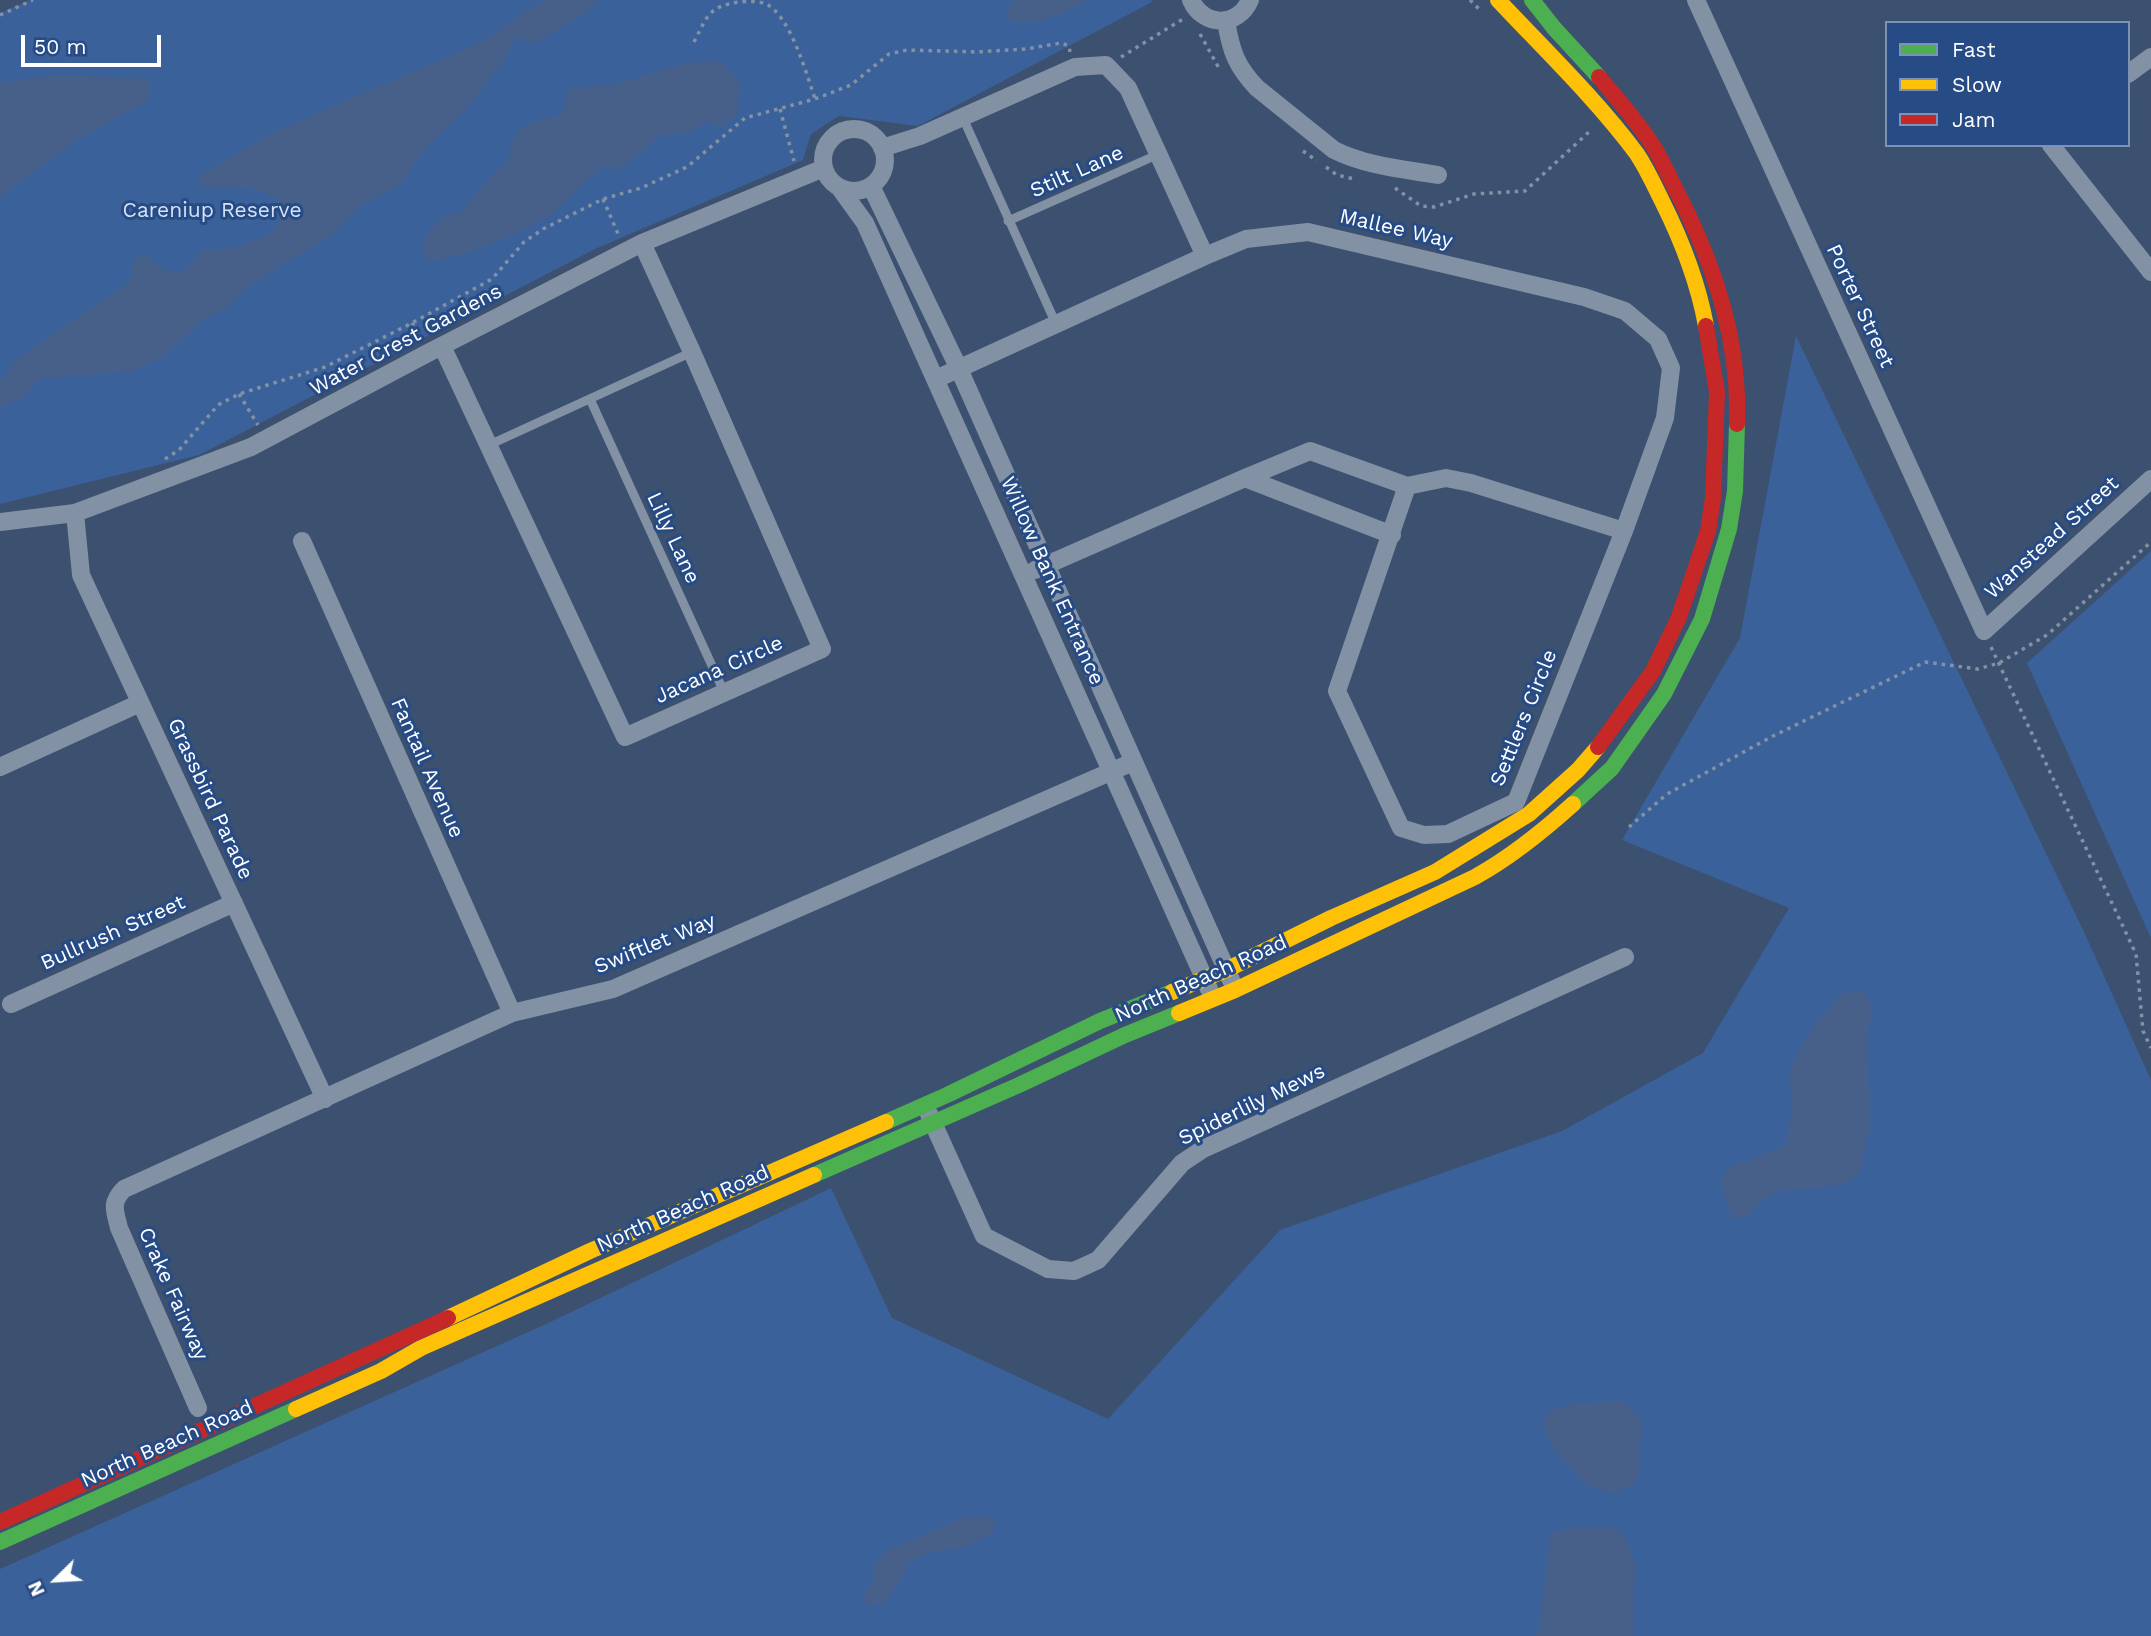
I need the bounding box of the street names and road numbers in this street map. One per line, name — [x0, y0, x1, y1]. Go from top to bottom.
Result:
street label: Stilt Lane — [1026, 140, 1128, 204]
street label: Mallee Way — [1337, 204, 1455, 254]
street label: Porter Street — [1820, 240, 1900, 372]
street label: Water Crest Gardens — [306, 279, 506, 401]
street label: Wanstead Street — [1980, 471, 2124, 605]
street label: Willow Bank Entrance — [995, 473, 1109, 689]
street label: Lilly Lane — [641, 488, 705, 588]
street label: Jacana Circle — [651, 631, 787, 709]
street label: Settlers Circle — [1485, 646, 1563, 790]
street label: Fantail Avenue — [385, 694, 469, 842]
street label: Grassbird Parade — [162, 714, 258, 884]
street label: Bullrush Street — [37, 890, 189, 976]
street label: Swiftlet Way — [591, 908, 719, 980]
street label: North Beach Road — [1111, 930, 1291, 1028]
street label: Spiderlily Mews — [1175, 1059, 1329, 1151]
street label: North Beach Road — [593, 1160, 773, 1258]
street label: Crake Fairway — [132, 1224, 214, 1364]
street label: North Beach Road — [77, 1395, 257, 1493]

